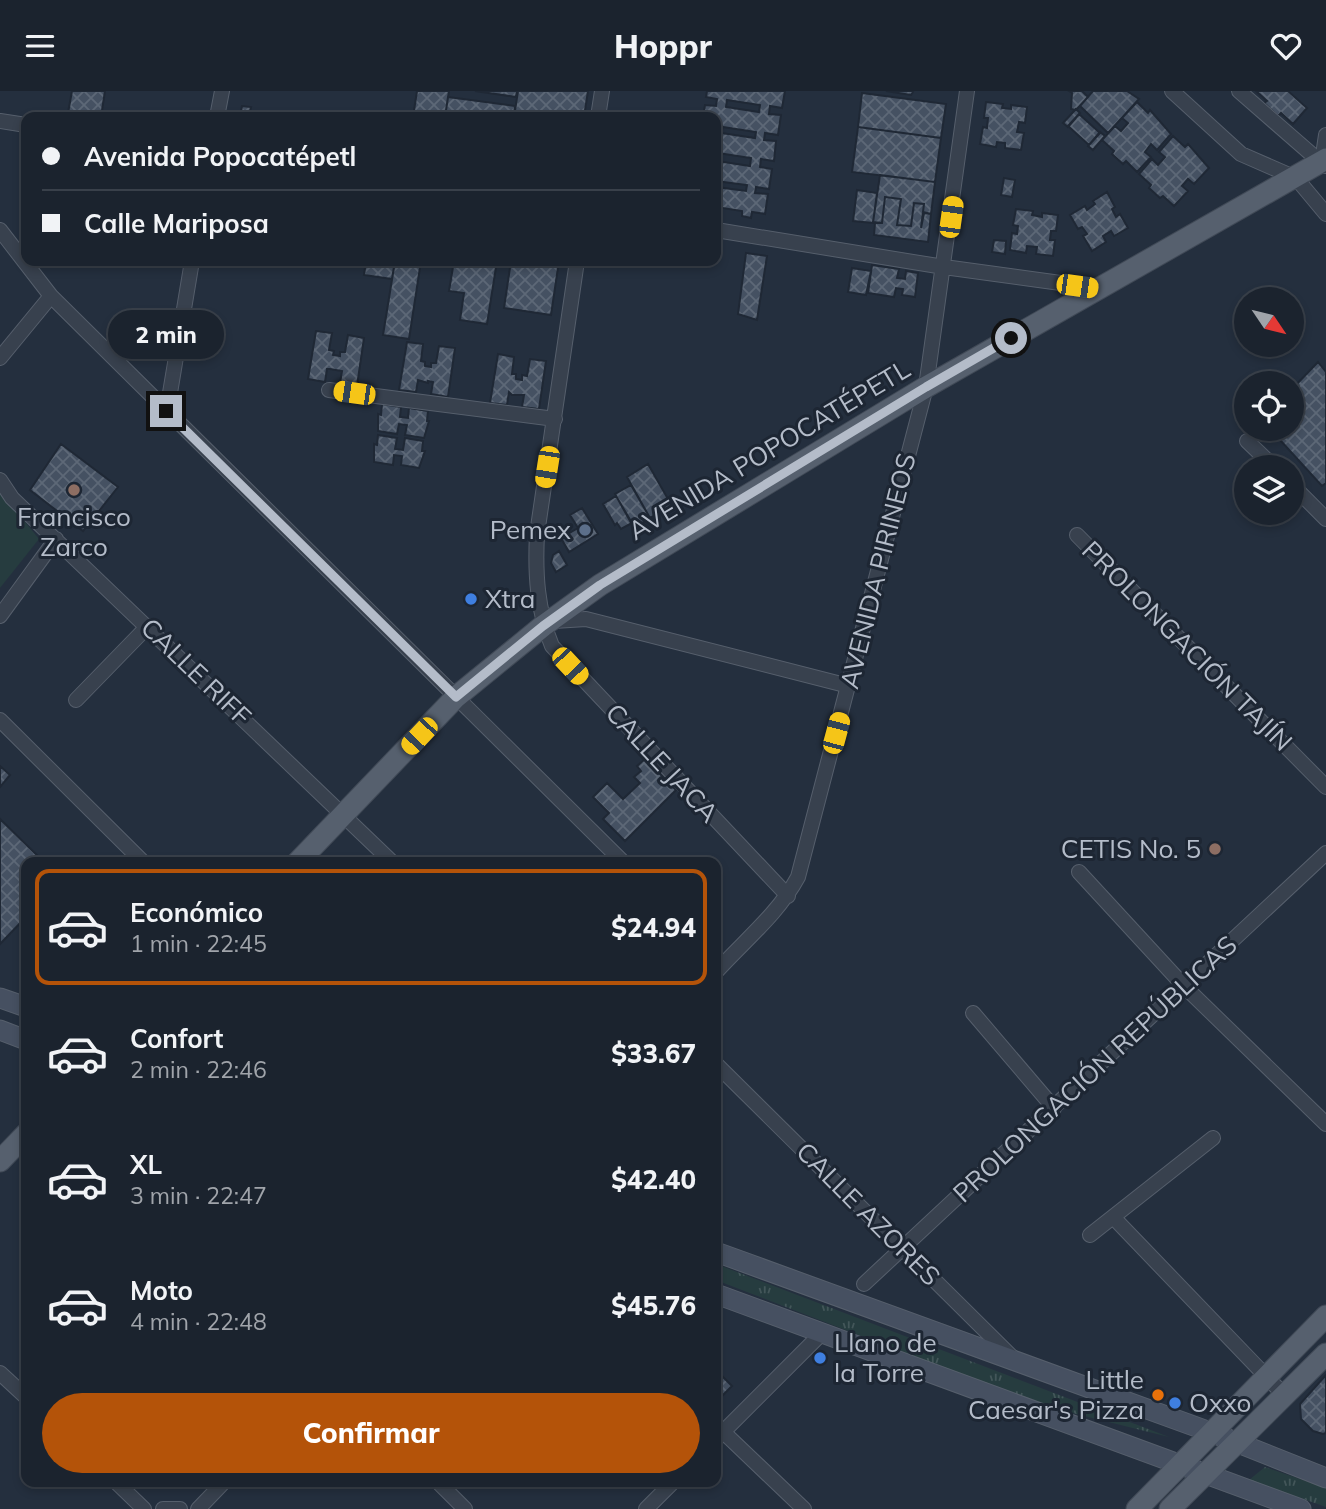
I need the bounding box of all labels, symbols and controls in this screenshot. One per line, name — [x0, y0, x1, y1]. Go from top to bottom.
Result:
text: Hoppr — [614, 26, 712, 66]
icon: menu — [21, 27, 59, 65]
icon: heart — [1267, 27, 1305, 65]
text: Avenida Popocatépetl — [84, 140, 356, 173]
car — [938, 195, 965, 239]
text: Calle Mariposa — [84, 207, 269, 240]
car — [1055, 273, 1100, 299]
north arrow — [1234, 287, 1304, 357]
map controls — [1234, 287, 1304, 525]
callout: 2 min — [108, 309, 224, 359]
text: 2 min — [135, 320, 197, 349]
route start — [995, 322, 1027, 354]
street label: AVENIDA POPOCATÉPETL — [622, 352, 916, 547]
button: locate — [1234, 371, 1304, 441]
car — [332, 380, 377, 406]
route end — [150, 395, 182, 427]
car — [534, 445, 561, 489]
street label: AVENIDA PIRINEOS — [832, 450, 923, 692]
button: layers — [1234, 455, 1304, 525]
marker: Francisco Zarco — [66, 482, 82, 498]
place label: Francisco Zarco — [17, 500, 131, 563]
place label: Pemex — [490, 513, 571, 546]
marker: Pemex — [577, 522, 593, 538]
street label: PROLONGACIÓN TAJÍN — [1075, 533, 1300, 758]
place label: Xtra — [485, 582, 535, 615]
marker: Xtra — [463, 591, 479, 607]
street label: CALLE RIFF — [134, 611, 258, 732]
car — [548, 643, 593, 689]
street label: CALLE JACA — [599, 696, 726, 829]
car — [821, 710, 852, 756]
car — [397, 713, 442, 759]
place label: CETIS No. 5 — [1061, 832, 1201, 865]
marker: CETIS No. 5 — [1207, 841, 1223, 857]
icon: car — [46, 896, 109, 959]
text: Económico — [130, 896, 263, 929]
text: $24.94 — [611, 911, 696, 944]
street label: PROLONGACIÓN REPÚBLICAS — [946, 928, 1244, 1209]
text: 1 min · 22:45 — [130, 929, 267, 958]
icon: car — [46, 1022, 109, 1085]
text: Confort — [130, 1022, 223, 1055]
text: $33.67 — [611, 1037, 696, 1070]
text: 2 min · 22:46 — [130, 1055, 267, 1084]
street label: CALLE AZORES — [789, 1135, 947, 1293]
icon: car — [46, 1148, 109, 1211]
text: XL — [130, 1148, 162, 1181]
text: $42.40 — [611, 1163, 696, 1196]
text: 3 min · 22:47 — [130, 1181, 267, 1210]
icon: car — [46, 1274, 109, 1337]
text: Moto — [130, 1274, 193, 1307]
text: $45.76 — [611, 1289, 696, 1322]
text: 4 min · 22:48 — [130, 1307, 267, 1336]
place label: Llano de la Torre — [834, 1326, 937, 1389]
marker: Llano de la Torre — [812, 1350, 828, 1366]
place label: Little Caesar's Pizza — [968, 1363, 1144, 1426]
place label: Oxxo — [1189, 1386, 1251, 1419]
marker: Little Caesar's Pizza — [1150, 1387, 1166, 1403]
button: Confirmar — [42, 1393, 700, 1473]
marker: Oxxo — [1167, 1395, 1183, 1411]

